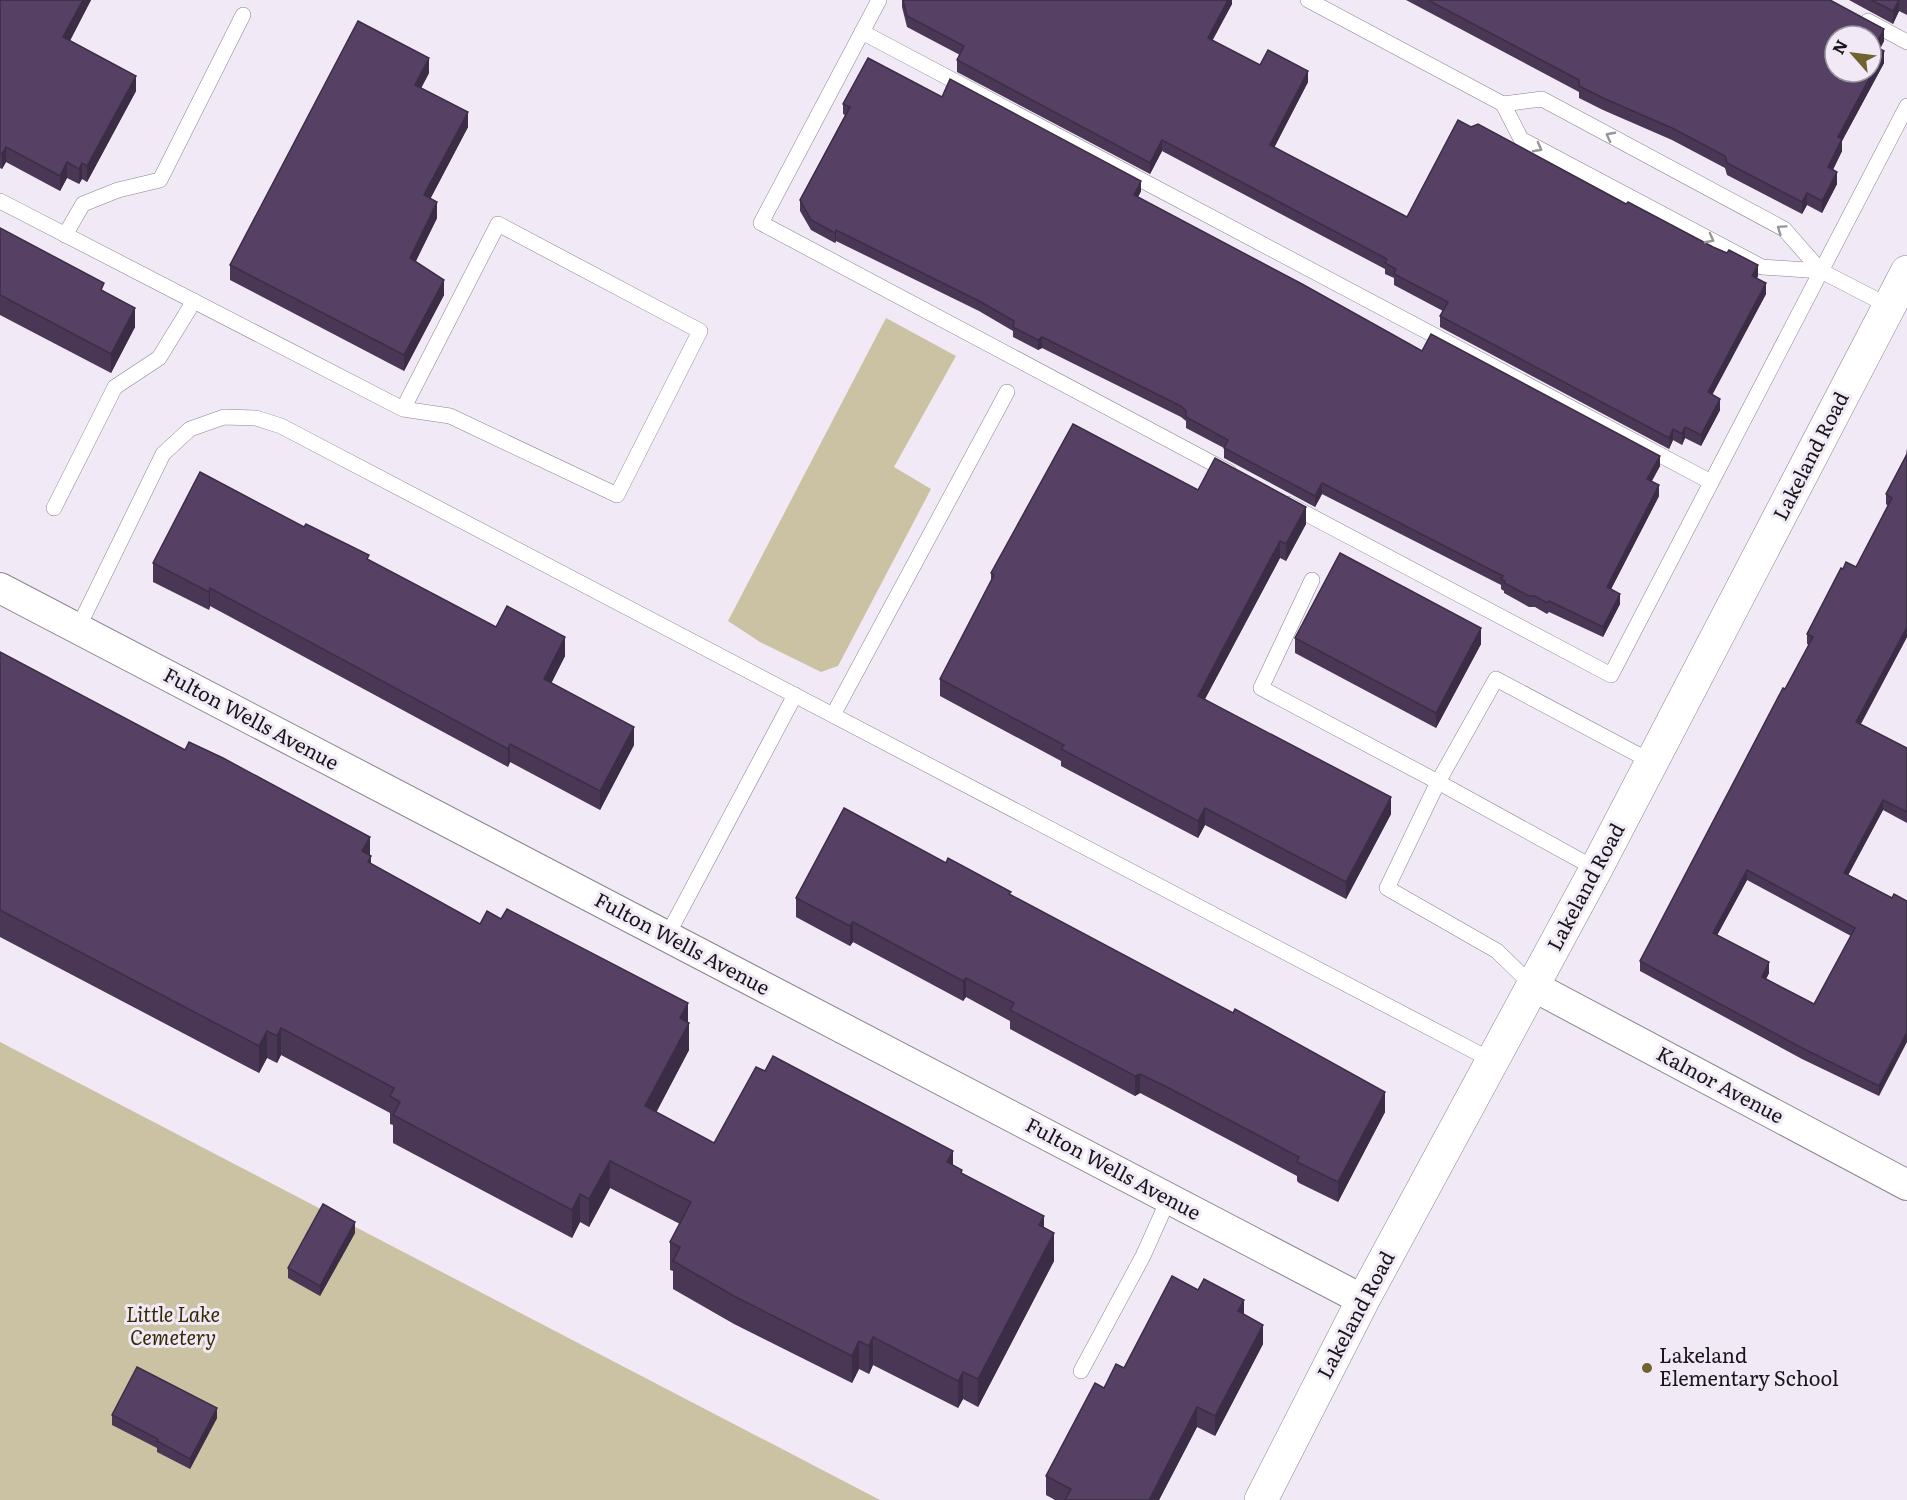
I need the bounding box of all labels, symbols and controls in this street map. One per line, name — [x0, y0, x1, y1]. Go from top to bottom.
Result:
north arrow — [1823, 24, 1883, 84]
text: N — [1825, 35, 1853, 58]
one-way arrow — [1606, 132, 1616, 143]
one-way arrow — [1532, 141, 1542, 152]
one-way arrow — [1776, 225, 1787, 236]
one-way arrow — [1704, 232, 1715, 243]
street label: Lakeland Road — [1764, 386, 1855, 525]
street label: Fulton Wells Avenue — [159, 658, 345, 776]
street label: Lakeland Road — [1538, 817, 1631, 955]
street label: Fulton Wells Avenue — [590, 883, 776, 1001]
street label: Kalnor Avenue — [1652, 1037, 1790, 1129]
street label: Fulton Wells Avenue — [1021, 1108, 1207, 1226]
street label: Lakeland Road — [1308, 1245, 1401, 1383]
park label: Little Lake Cemetery — [126, 1298, 220, 1351]
place label: Lakeland Elementary School — [1659, 1339, 1839, 1392]
marker: Lakeland Elementary School — [1640, 1361, 1654, 1375]

